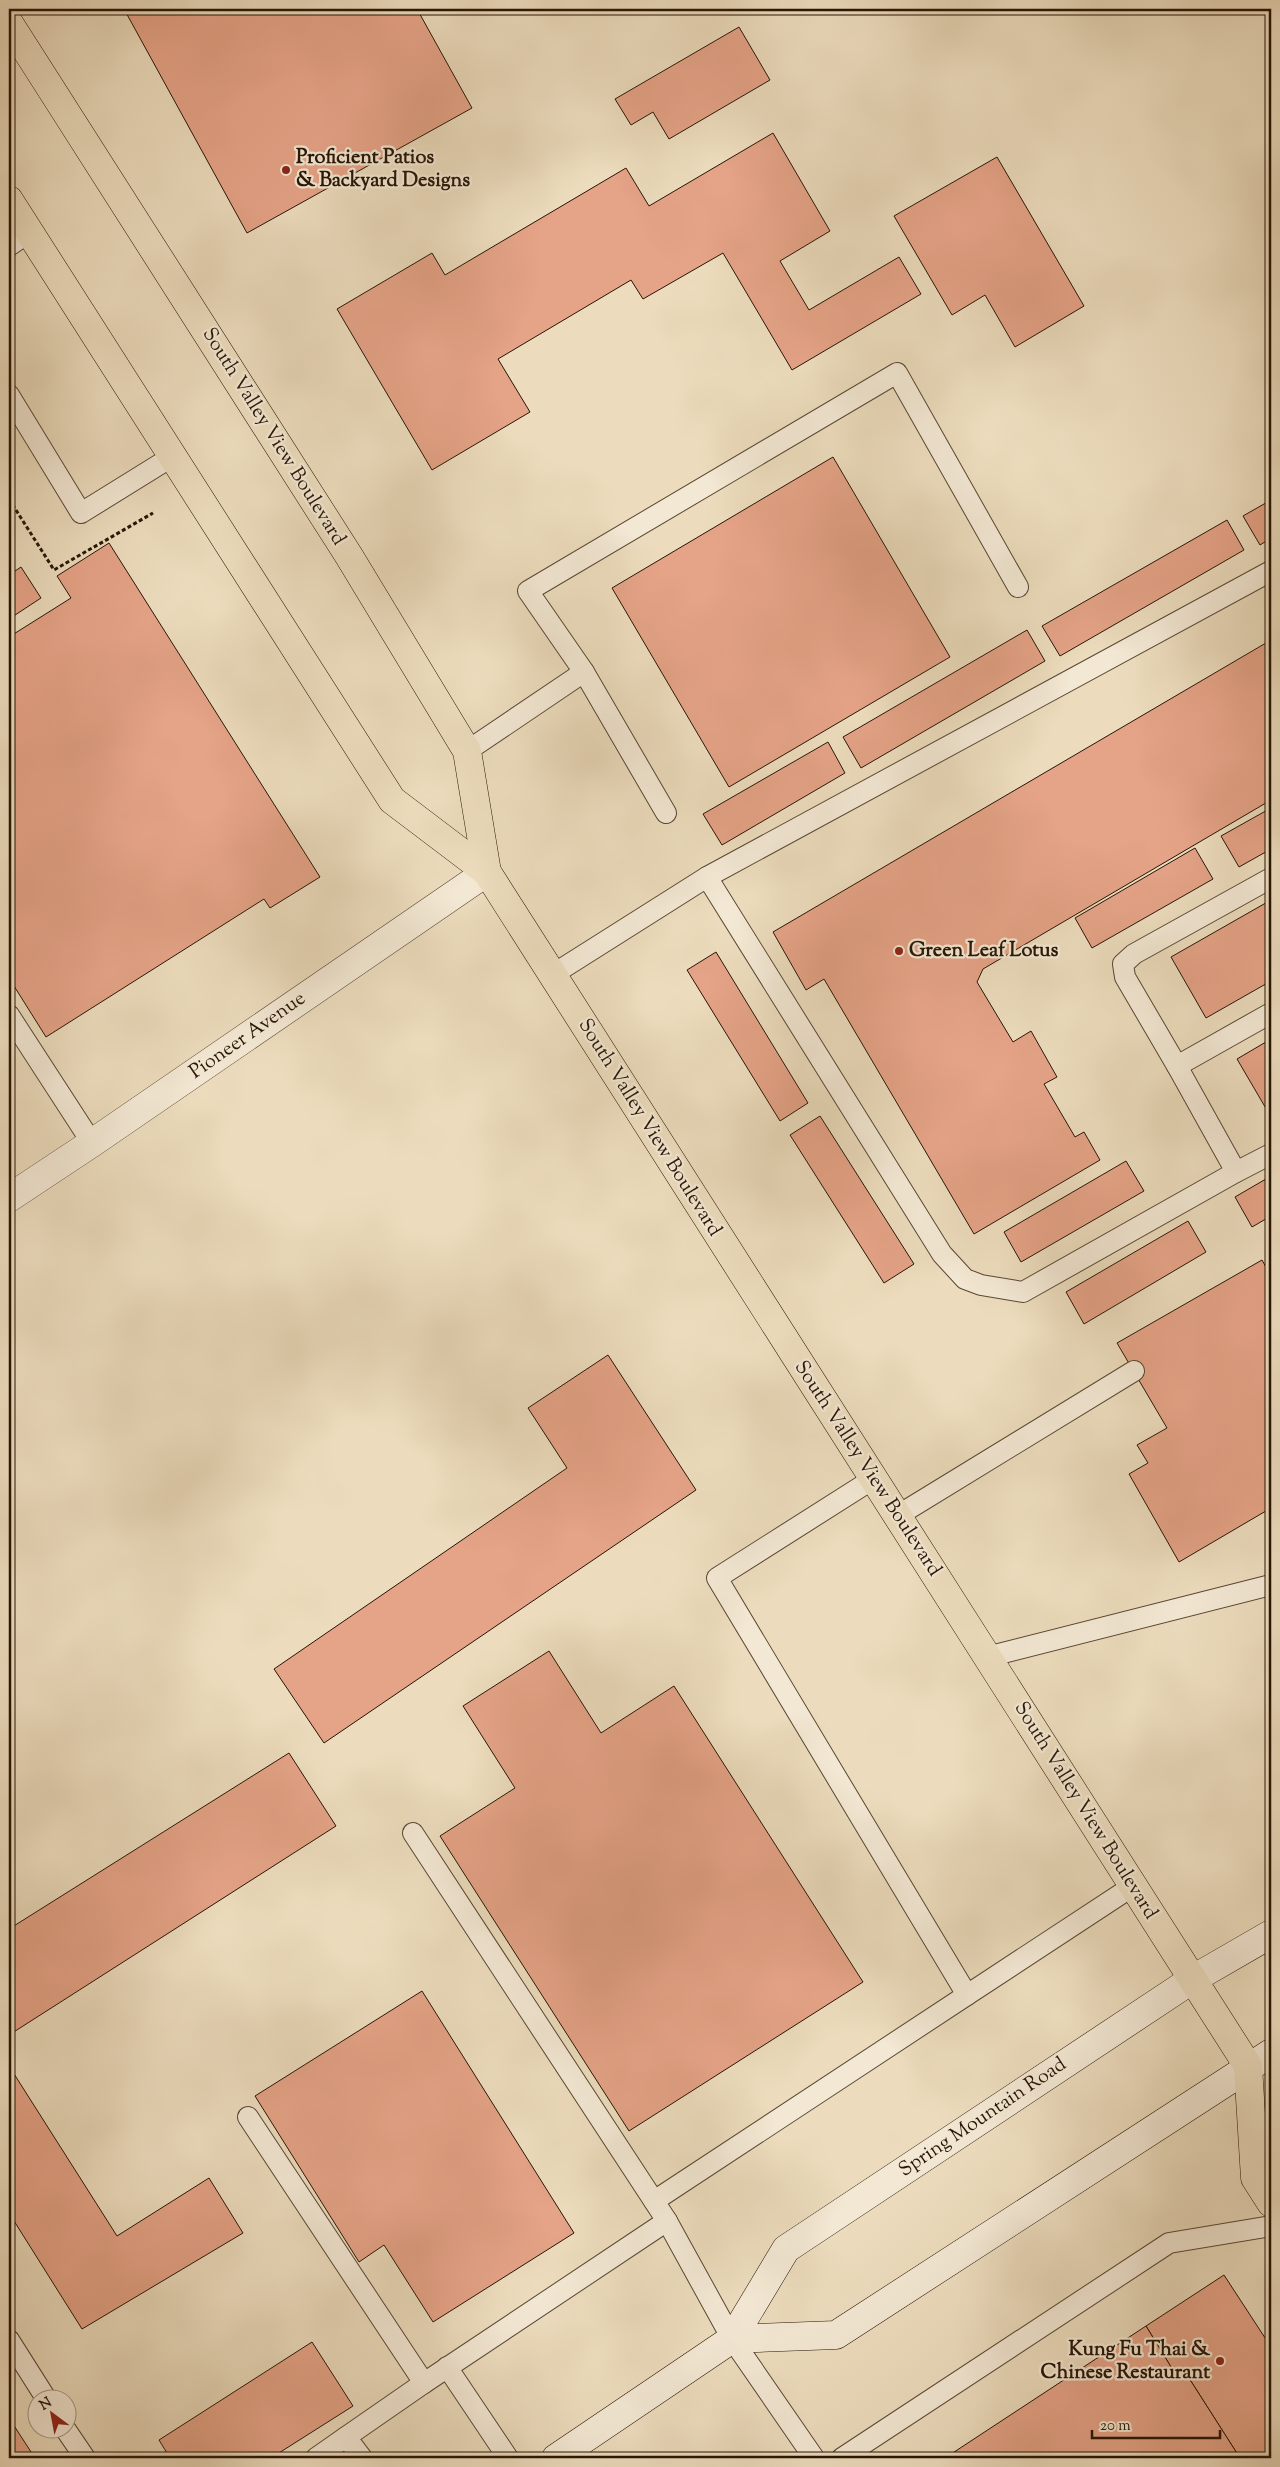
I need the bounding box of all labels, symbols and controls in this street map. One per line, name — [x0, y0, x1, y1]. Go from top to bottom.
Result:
place label: Proficient Patios & Backyard Designs — [296, 144, 470, 196]
marker: Proficient Patios & Backyard Designs — [280, 164, 292, 176]
street label: South Valley View Boulevard — [194, 322, 352, 552]
place label: Green Leaf Lotus — [909, 937, 1059, 966]
marker: Green Leaf Lotus — [893, 945, 905, 957]
street label: Pioneer Avenue — [184, 985, 312, 1087]
street label: South Valley View Boulevard — [570, 1013, 728, 1243]
street label: South Valley View Boulevard — [786, 1355, 948, 1583]
street label: South Valley View Boulevard — [1006, 1696, 1164, 1926]
street label: Spring Mountain Road — [893, 2051, 1073, 2185]
place label: Kung Fu Thai & Chinese Restaurant — [1041, 2336, 1211, 2388]
marker: Kung Fu Thai & Chinese Restaurant — [1214, 2355, 1226, 2367]
north arrow — [28, 2390, 78, 2440]
text: N — [36, 2393, 56, 2416]
scale bar — [1092, 2407, 1220, 2439]
text: 20 m — [1100, 2416, 1131, 2437]

